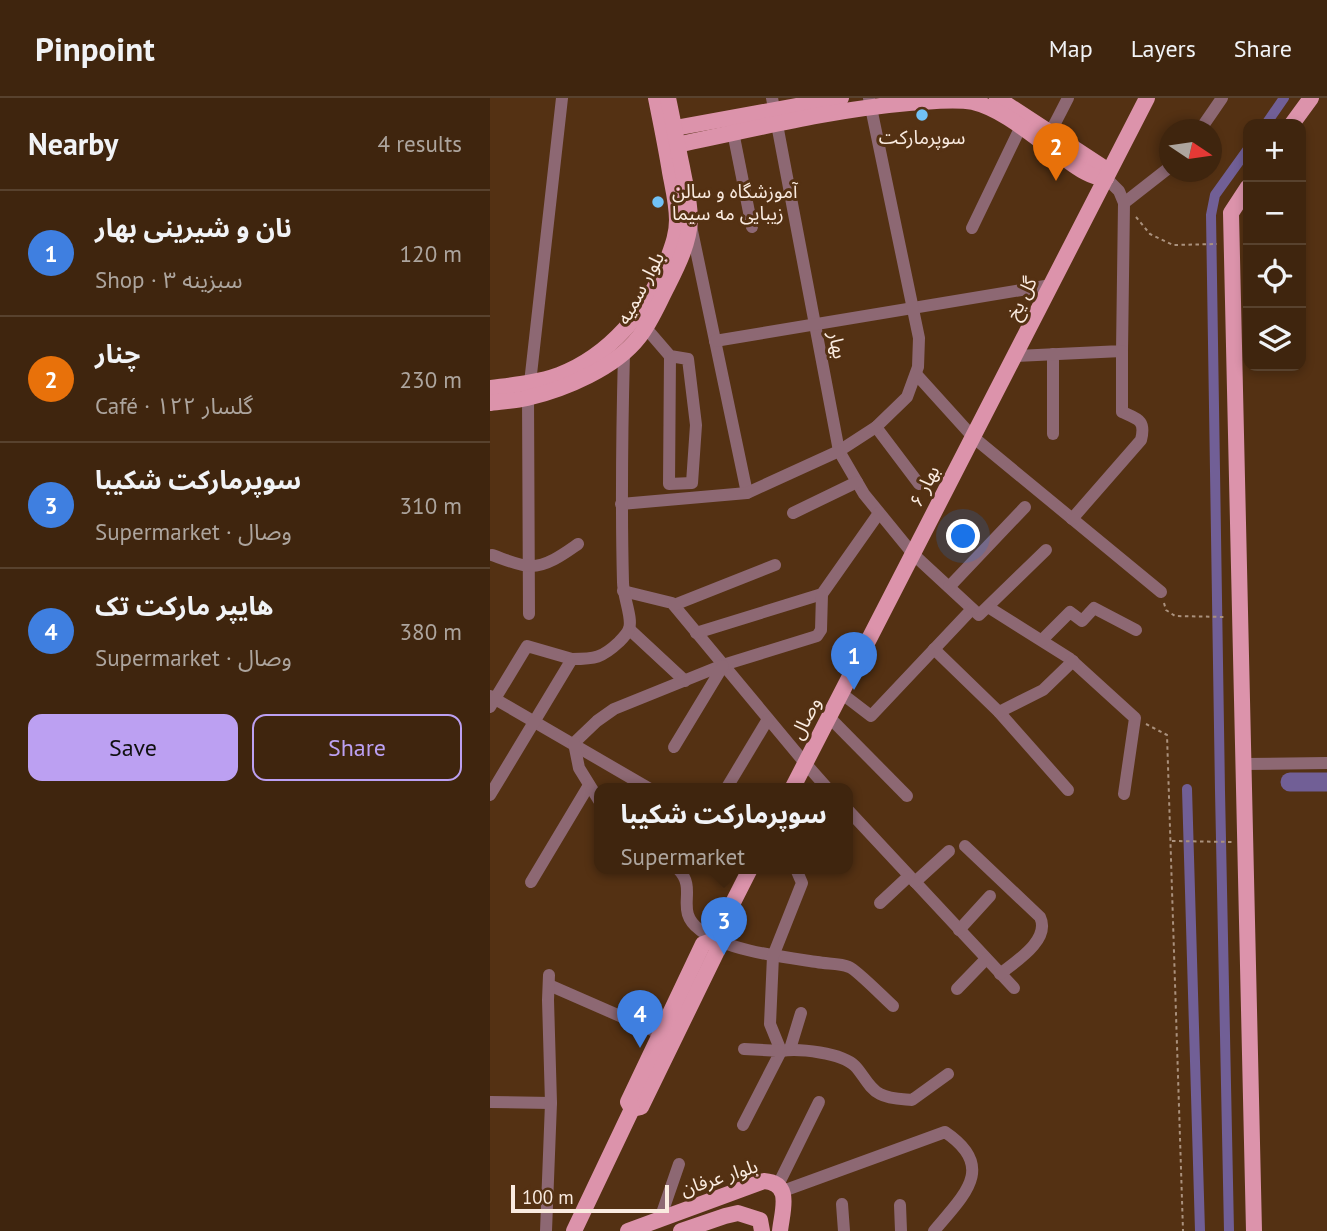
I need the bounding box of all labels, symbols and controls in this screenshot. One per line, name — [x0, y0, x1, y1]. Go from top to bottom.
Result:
text: Pinpoint — [35, 27, 155, 70]
text: Map — [1049, 33, 1093, 64]
text: Layers — [1131, 33, 1196, 64]
text: Share — [1234, 33, 1292, 64]
marker: سوپرمارکت — [914, 107, 930, 123]
north arrow — [1159, 119, 1222, 182]
map controls — [1243, 119, 1306, 371]
button: + — [1243, 119, 1306, 182]
pin: 2 — [1033, 123, 1079, 181]
text: Nearby — [28, 124, 118, 163]
place label: سوپرمارکت — [879, 125, 965, 150]
text: 4 results — [378, 129, 462, 158]
place label: آموزشگاه و سالن زیبایی مه سیما — [672, 179, 799, 225]
button: − — [1243, 182, 1306, 245]
marker: آموزشگاه و سالن زیبایی مه سیما — [650, 194, 666, 210]
text: نان و شیرینی بهار — [95, 211, 292, 244]
text: 1 — [44, 239, 58, 268]
text: 120 m — [400, 239, 462, 268]
button: locate — [1243, 245, 1306, 308]
street label: بلوار سمیه — [611, 248, 669, 328]
text: Shop · سبزینه ۳ — [95, 265, 243, 294]
street label: گل یخ — [1000, 272, 1045, 325]
button: layers — [1243, 308, 1306, 371]
street label: بهار — [823, 328, 852, 361]
text: چنار — [95, 337, 140, 370]
text: 2 — [44, 365, 58, 394]
text: 230 m — [400, 365, 462, 394]
text: Café · گلسار ۱۲۲ — [95, 391, 253, 420]
street label: بهار ۶ — [904, 461, 944, 511]
text: سوپرمارکت شکیبا — [95, 463, 301, 496]
text: 3 — [44, 491, 58, 520]
text: 310 m — [400, 491, 462, 520]
text: Supermarket · وصال — [95, 517, 292, 546]
your location — [946, 519, 980, 553]
text: هایپر مارکت تک — [95, 589, 273, 622]
text: 4 — [44, 617, 58, 646]
text: 380 m — [400, 617, 462, 646]
pin: 1 — [831, 632, 877, 690]
text: Supermarket · وصال — [95, 643, 292, 672]
street label: وصال — [784, 693, 826, 743]
button: Save — [28, 714, 238, 781]
button: Share — [252, 714, 462, 781]
popup — [594, 783, 853, 874]
text: سوپرمارکت شکیبا — [620, 797, 827, 830]
text: Supermarket — [620, 842, 745, 871]
pin: 3 — [701, 897, 747, 955]
pin: 4 — [617, 990, 663, 1048]
street label: بلوار عرفان — [677, 1153, 761, 1201]
scale bar — [511, 1182, 668, 1214]
text: 100 m — [522, 1185, 574, 1209]

